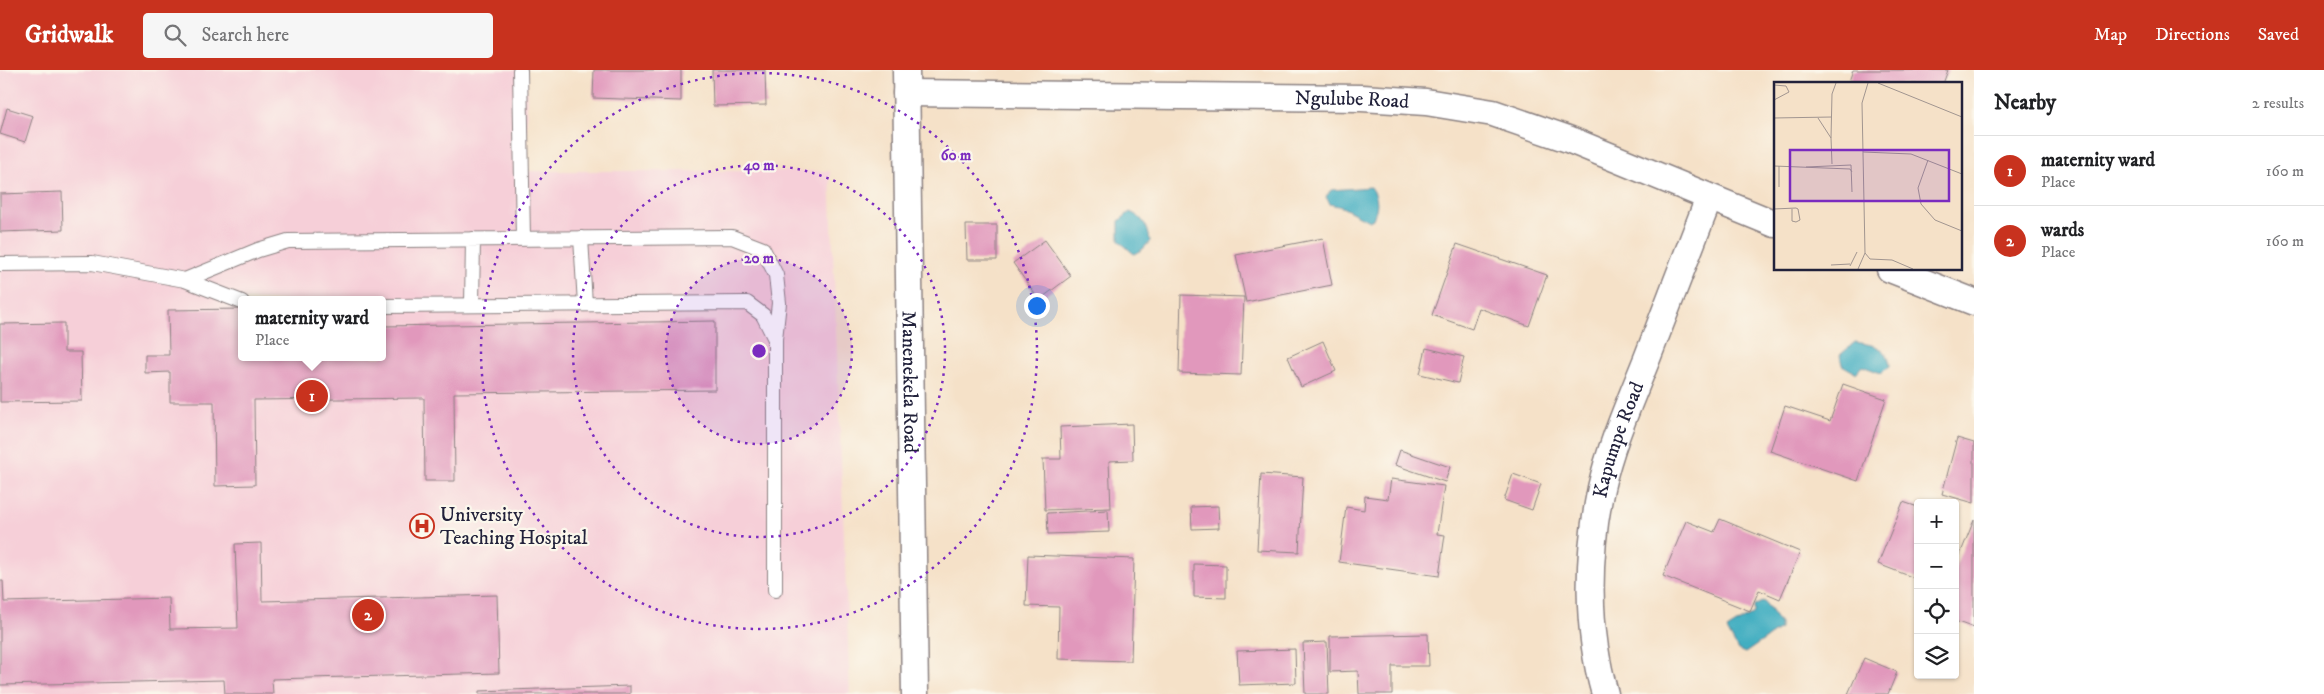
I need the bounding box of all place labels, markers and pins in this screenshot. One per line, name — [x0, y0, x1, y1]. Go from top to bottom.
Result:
centre of rings — [750, 342, 768, 360]
pin: 1 — [296, 377, 328, 415]
place label: University Teaching Hospital — [440, 503, 588, 551]
hospital icon: University Teaching Hospital — [409, 513, 435, 539]
pin: 2 — [352, 596, 384, 634]

